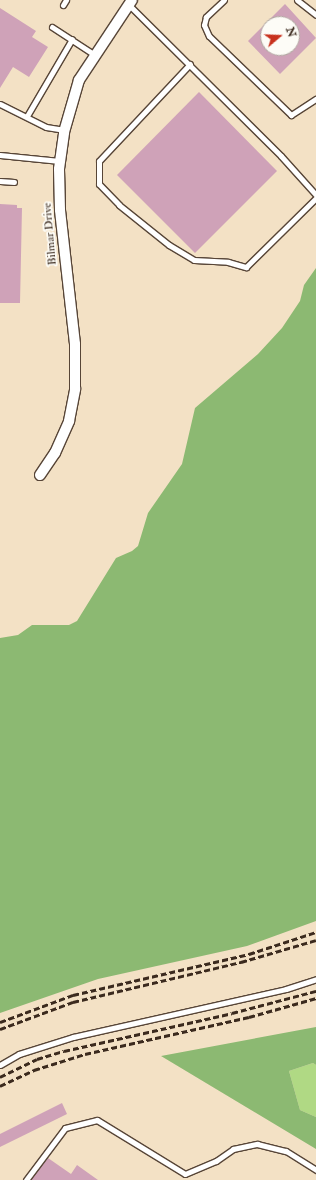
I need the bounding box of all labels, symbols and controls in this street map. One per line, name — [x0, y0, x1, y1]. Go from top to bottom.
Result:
north arrow — [260, 16, 300, 56]
text: N — [283, 25, 299, 39]
street label: Bilmar Drive — [40, 202, 60, 266]

